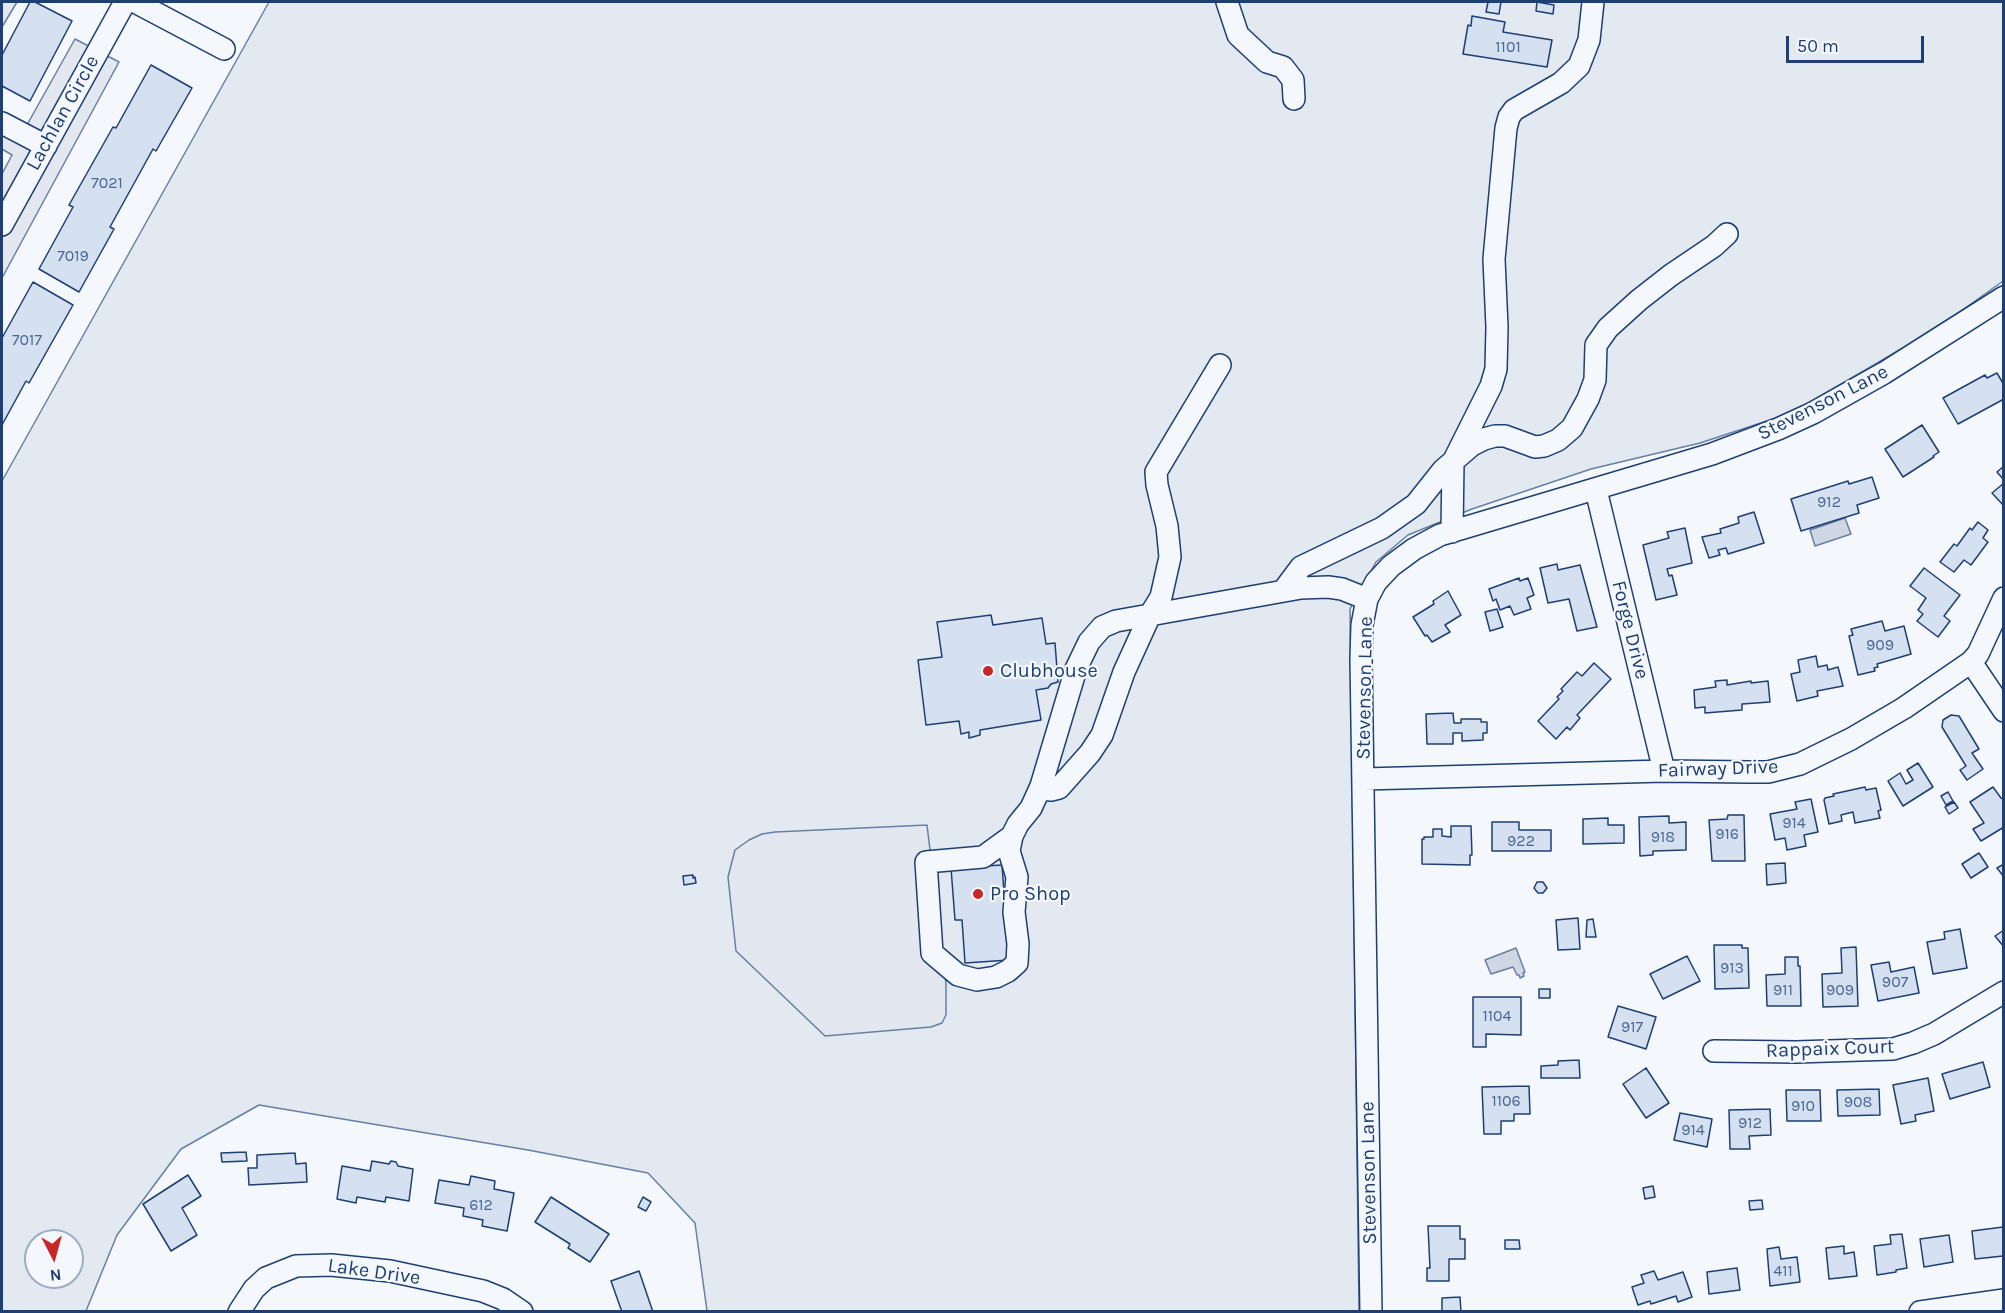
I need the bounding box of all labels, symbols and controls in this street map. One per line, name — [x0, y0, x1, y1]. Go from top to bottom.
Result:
scale bar — [1789, 24, 1927, 62]
text: 50 m — [1797, 35, 1839, 57]
house number: 1101 — [1495, 37, 1521, 57]
street label: Lachlan Circle — [22, 51, 104, 175]
house number: 7021 — [91, 173, 123, 193]
house number: 7019 — [57, 246, 89, 266]
house number: 7017 — [12, 330, 42, 350]
street label: Stevenson Lane — [1754, 360, 1892, 446]
house number: 912 — [1817, 492, 1841, 512]
street label: Forge Drive — [1606, 578, 1654, 682]
street label: Stevenson Lane — [1352, 616, 1378, 760]
house number: 909 — [1866, 635, 1894, 655]
place label: Clubhouse — [1000, 659, 1098, 683]
marker: Clubhouse — [981, 664, 995, 678]
street label: Fairway Drive — [1657, 755, 1779, 783]
house number: 914 — [1782, 813, 1806, 833]
house number: 916 — [1715, 824, 1739, 844]
house number: 918 — [1651, 827, 1675, 847]
house number: 922 — [1507, 831, 1535, 851]
place label: Pro Shop — [990, 882, 1071, 906]
marker: Pro Shop — [971, 887, 985, 901]
house number: 913 — [1720, 958, 1744, 978]
house number: 907 — [1882, 972, 1908, 992]
house number: 911 — [1773, 980, 1793, 1000]
house number: 909 — [1826, 980, 1854, 1000]
house number: 1104 — [1482, 1006, 1512, 1026]
house number: 917 — [1621, 1017, 1643, 1037]
street label: Rappaix Court — [1765, 1035, 1895, 1063]
house number: 1106 — [1491, 1091, 1521, 1111]
house number: 908 — [1844, 1092, 1872, 1112]
house number: 910 — [1791, 1096, 1815, 1116]
street label: Stevenson Lane — [1356, 1101, 1382, 1245]
house number: 912 — [1738, 1113, 1762, 1133]
house number: 914 — [1681, 1120, 1705, 1140]
house number: 612 — [469, 1195, 493, 1215]
north arrow — [24, 1229, 84, 1289]
street label: Lake Drive — [326, 1254, 422, 1290]
house number: 411 — [1773, 1261, 1793, 1281]
text: N — [49, 1265, 62, 1285]

